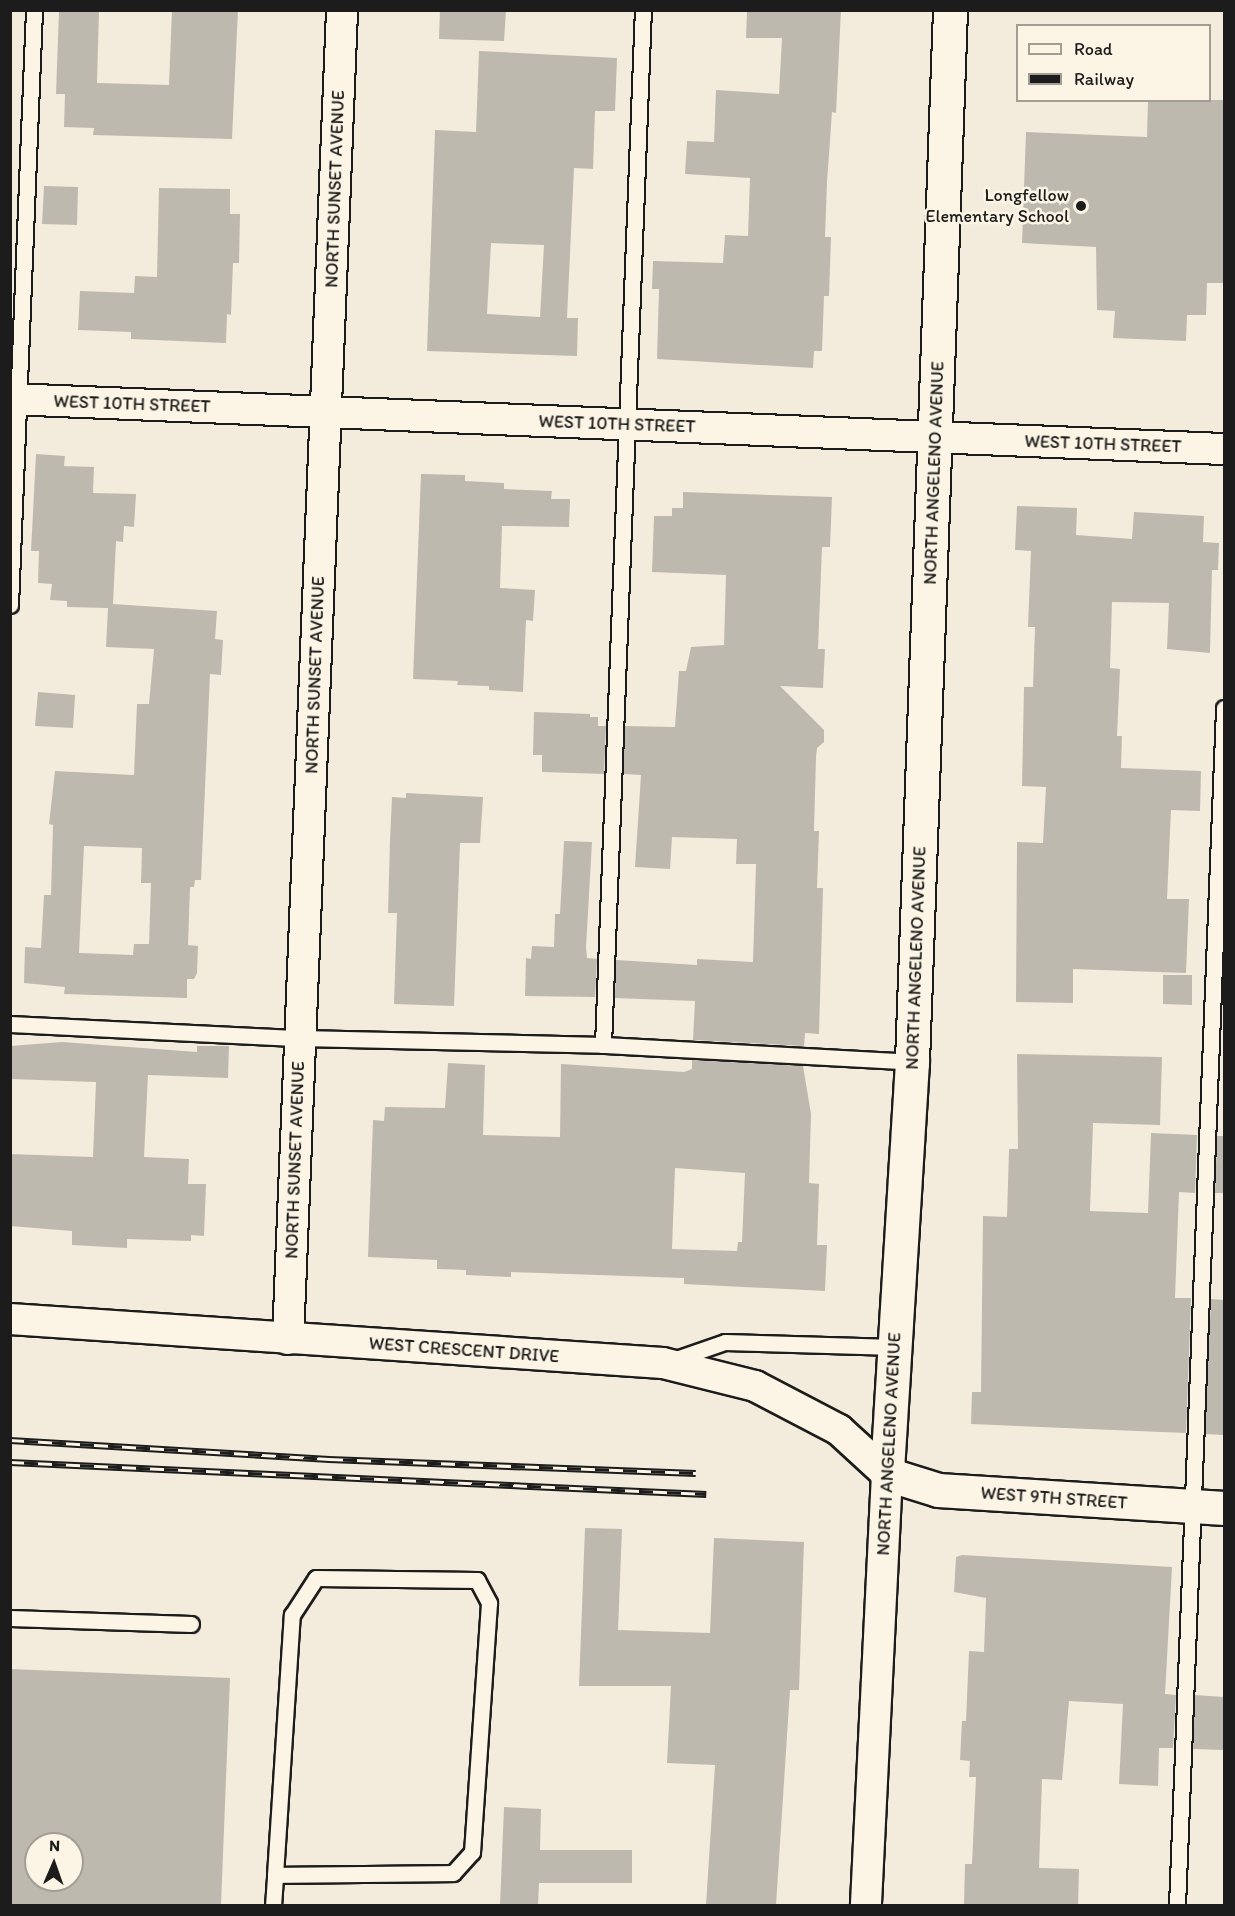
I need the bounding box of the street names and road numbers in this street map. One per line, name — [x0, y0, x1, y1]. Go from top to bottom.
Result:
street label: NORTH SUNSET AVENUE — [321, 90, 349, 288]
street label: NORTH ANGELENO AVENUE — [919, 361, 949, 585]
street label: WEST 10TH STREET — [53, 390, 211, 418]
street label: WEST 10TH STREET — [538, 410, 696, 438]
street label: WEST 10TH STREET — [1024, 430, 1182, 458]
street label: NORTH SUNSET AVENUE — [301, 576, 329, 774]
street label: NORTH ANGELENO AVENUE — [901, 846, 931, 1070]
street label: NORTH SUNSET AVENUE — [281, 1061, 309, 1259]
street label: NORTH ANGELENO AVENUE — [872, 1332, 906, 1556]
street label: WEST CRESCENT DRIVE — [368, 1333, 560, 1367]
street label: WEST 9TH STREET — [980, 1482, 1128, 1514]

